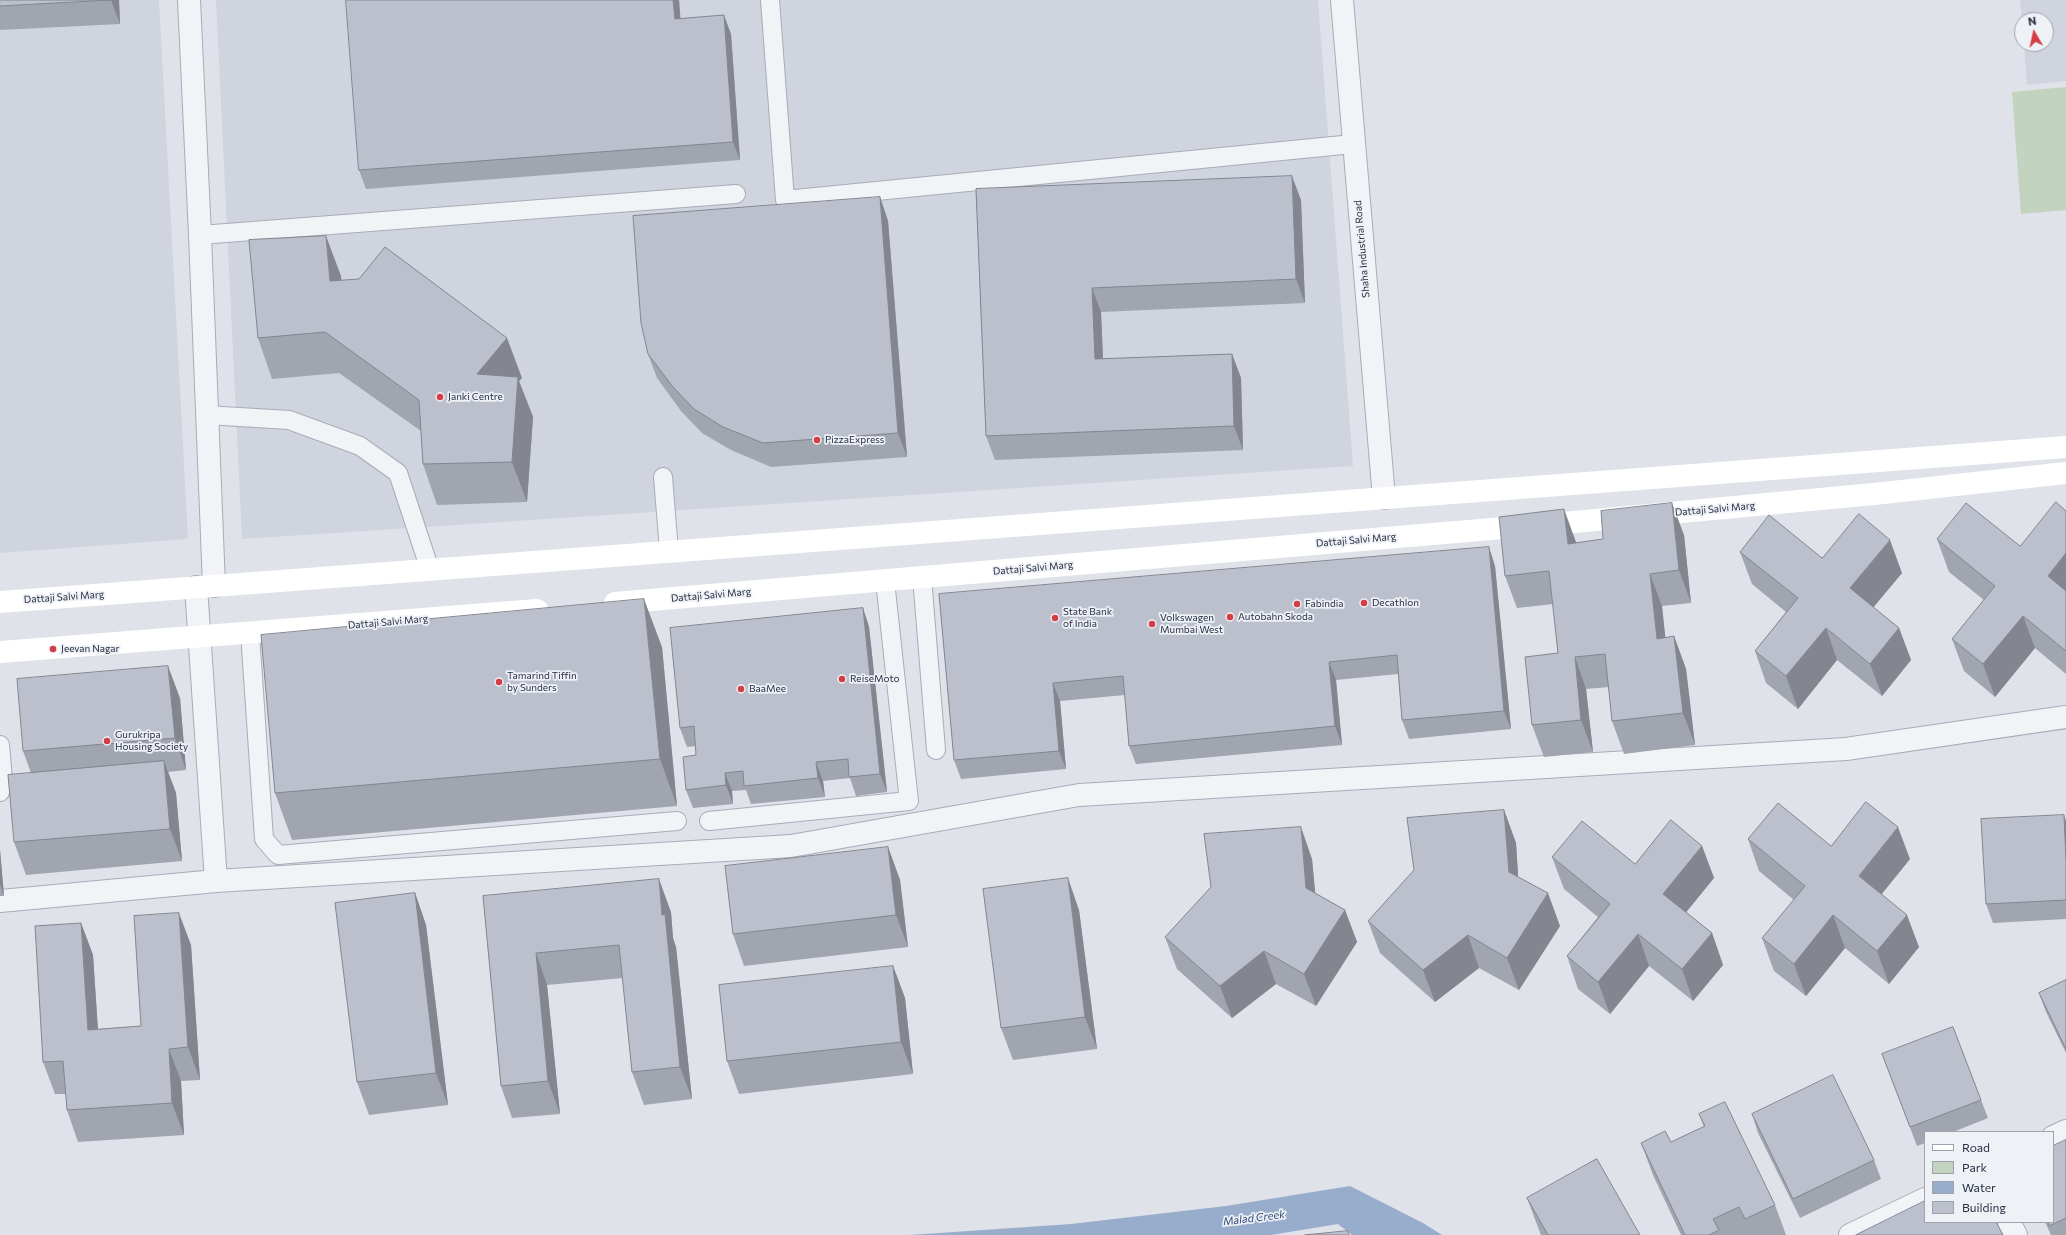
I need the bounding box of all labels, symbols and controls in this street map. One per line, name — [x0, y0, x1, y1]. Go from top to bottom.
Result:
north arrow — [2014, 12, 2054, 52]
text: N — [2027, 14, 2037, 28]
street label: Shaha Industrial Road — [1352, 200, 1372, 298]
place label: Janki Centre — [448, 391, 503, 403]
marker: Janki Centre — [435, 392, 445, 402]
place label: PizzaExpress — [825, 434, 884, 446]
marker: PizzaExpress — [812, 435, 822, 445]
street label: Dattaji Salvi Marg — [1674, 500, 1756, 518]
street label: Dattaji Salvi Marg — [1315, 531, 1397, 549]
street label: Dattaji Salvi Marg — [992, 559, 1074, 577]
street label: Dattaji Salvi Marg — [670, 586, 752, 604]
street label: Dattaji Salvi Marg — [23, 588, 105, 606]
place label: Decathlon — [1372, 597, 1419, 609]
place label: Fabindia — [1305, 598, 1344, 610]
marker: Decathlon — [1359, 598, 1369, 608]
marker: Fabindia — [1292, 599, 1302, 609]
place label: State Bank of India — [1063, 606, 1112, 630]
place label: Autobahn Skoda — [1238, 611, 1313, 623]
place label: Volkswagen Mumbai West — [1160, 612, 1223, 636]
marker: Autobahn Skoda — [1225, 612, 1235, 622]
street label: Dattaji Salvi Marg — [347, 613, 429, 631]
marker: State Bank of India — [1050, 613, 1060, 623]
marker: Volkswagen Mumbai West — [1147, 619, 1157, 629]
place label: Jeevan Nagar — [61, 643, 120, 655]
marker: Jeevan Nagar — [48, 644, 58, 654]
place label: Tamarind Tiffin by Sunders — [507, 670, 577, 694]
place label: ReiseMoto — [850, 673, 899, 685]
marker: ReiseMoto — [837, 674, 847, 684]
marker: Tamarind Tiffin by Sunders — [494, 677, 504, 687]
place label: BaaMee — [749, 683, 786, 695]
marker: BaaMee — [736, 684, 746, 694]
place label: Gurukripa Housing Society — [115, 729, 188, 752]
marker: Gurukripa Housing Society — [102, 736, 112, 746]
legend — [1924, 1131, 2054, 1223]
text: Road — [1962, 1140, 1990, 1154]
text: Park — [1962, 1160, 1987, 1174]
text: Water — [1962, 1180, 1996, 1194]
text: Building — [1962, 1200, 2006, 1214]
water label: Malad Creek — [1222, 1208, 1286, 1228]

